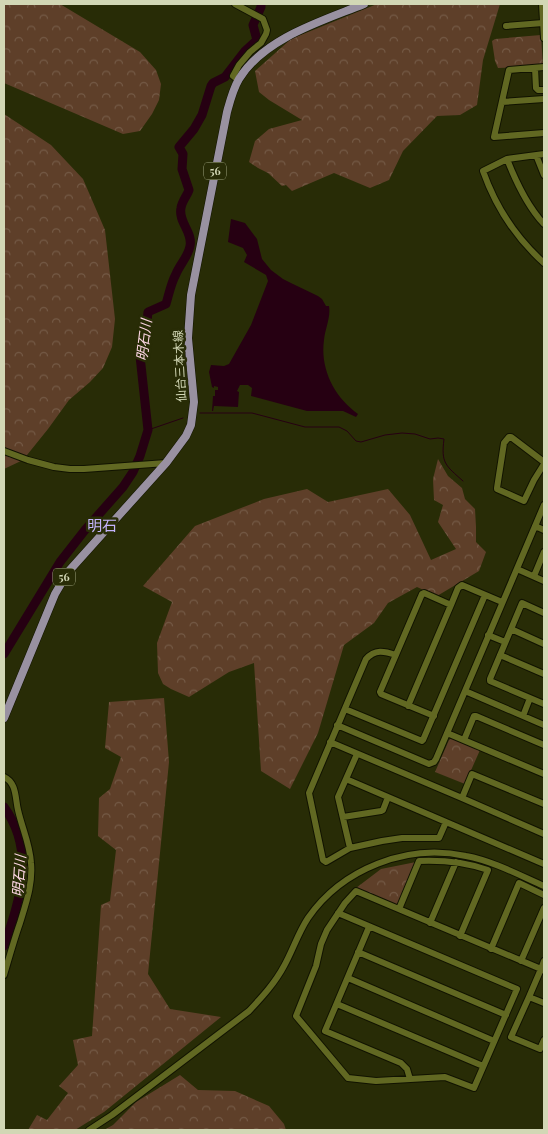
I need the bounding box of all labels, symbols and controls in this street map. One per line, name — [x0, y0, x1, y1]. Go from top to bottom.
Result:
road number: 56 — [204, 162, 226, 180]
water label: 明石川 — [132, 316, 156, 362]
street label: 仙台三本木線 — [169, 330, 189, 402]
district label: 明石 — [87, 515, 117, 535]
road number: 56 — [53, 568, 75, 586]
water label: 明石川 — [8, 852, 30, 898]

